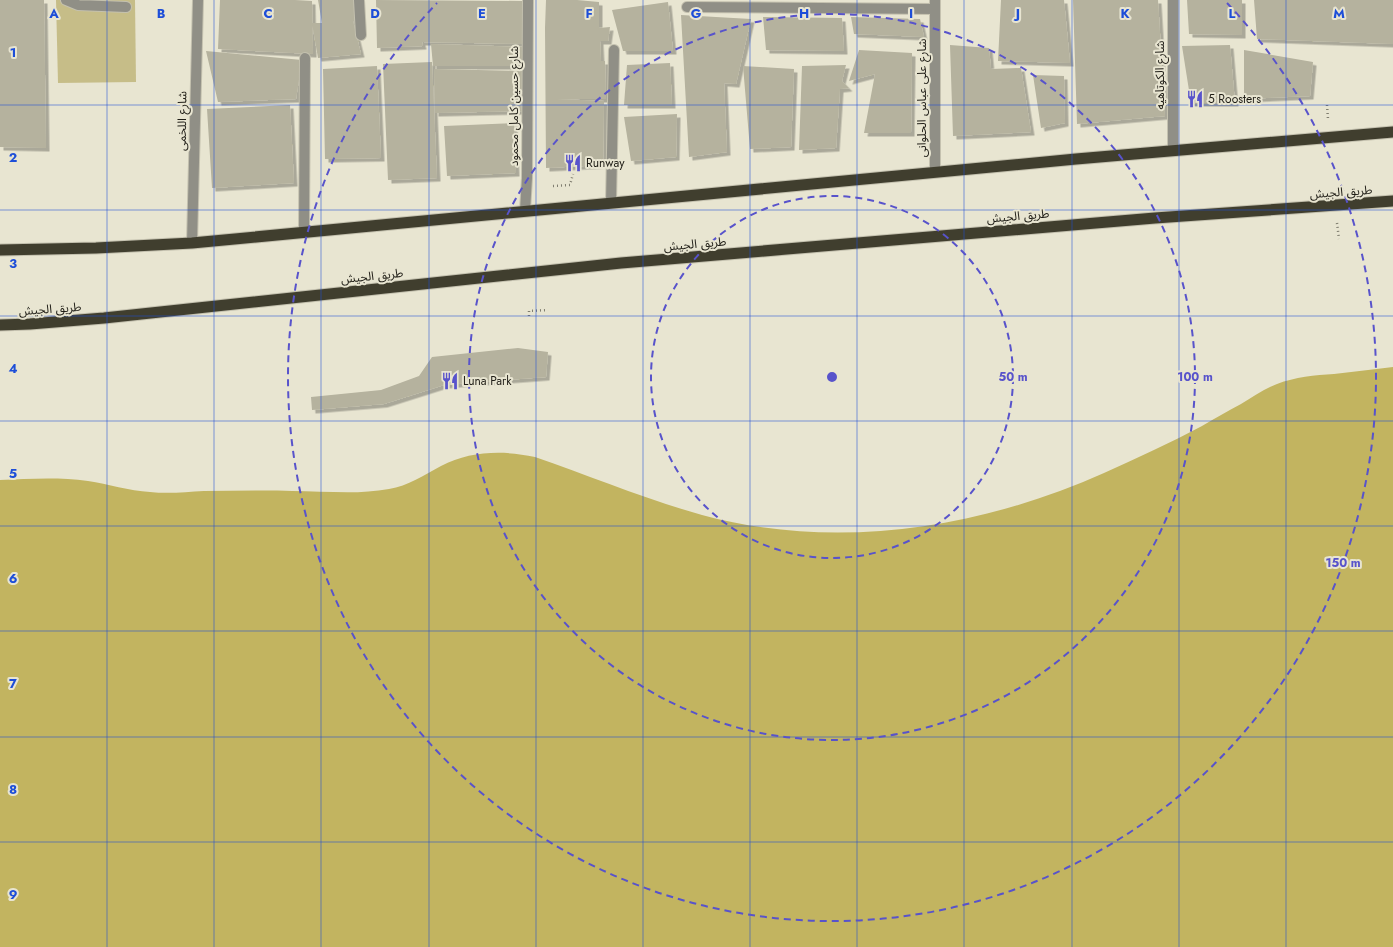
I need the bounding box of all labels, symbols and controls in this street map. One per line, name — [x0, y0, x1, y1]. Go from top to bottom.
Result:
text: A — [48, 4, 59, 23]
text: B — [157, 4, 166, 23]
text: C — [263, 4, 273, 23]
text: D — [370, 4, 380, 23]
text: E — [478, 4, 486, 23]
text: F — [585, 4, 593, 23]
text: G — [691, 4, 702, 23]
text: H — [799, 4, 809, 23]
text: I — [909, 4, 913, 23]
text: J — [1013, 4, 1020, 23]
text: K — [1120, 4, 1130, 23]
text: L — [1229, 4, 1236, 23]
text: M — [1333, 4, 1345, 23]
street label: شارع على عباس الحلوانى — [913, 39, 931, 157]
street label: شارع الكوتاهيه — [1151, 40, 1169, 110]
text: 1 — [10, 43, 16, 62]
street label: شارع حسين كامل محمود — [505, 46, 523, 166]
restaurant icon: 5 Roosters — [1185, 89, 1205, 109]
place label: 5 Roosters — [1208, 90, 1261, 108]
street label: شارع اللخمى — [172, 91, 192, 151]
text: 2 — [9, 148, 17, 167]
restaurant icon: Runway — [563, 153, 583, 173]
place label: Runway — [586, 154, 625, 172]
street label: طريق الجيش — [1309, 181, 1373, 203]
street label: طريق الجيش — [986, 204, 1050, 228]
street label: طريق الجيش — [663, 232, 727, 256]
text: 3 — [9, 254, 17, 273]
street label: طريق الجيش — [340, 264, 404, 288]
street label: طريق الجيش — [18, 298, 82, 320]
text: 4 — [8, 359, 18, 378]
text: 50 m — [998, 368, 1028, 386]
text: 100 m — [1177, 368, 1213, 386]
centre of rings — [825, 370, 839, 384]
restaurant icon: Luna Park — [440, 371, 460, 391]
place label: Luna Park — [463, 372, 512, 390]
text: 5 — [9, 464, 17, 483]
text: 150 m — [1325, 554, 1361, 572]
text: 6 — [9, 569, 18, 588]
text: 7 — [9, 674, 17, 693]
text: 8 — [9, 780, 17, 799]
text: 9 — [9, 885, 18, 904]

